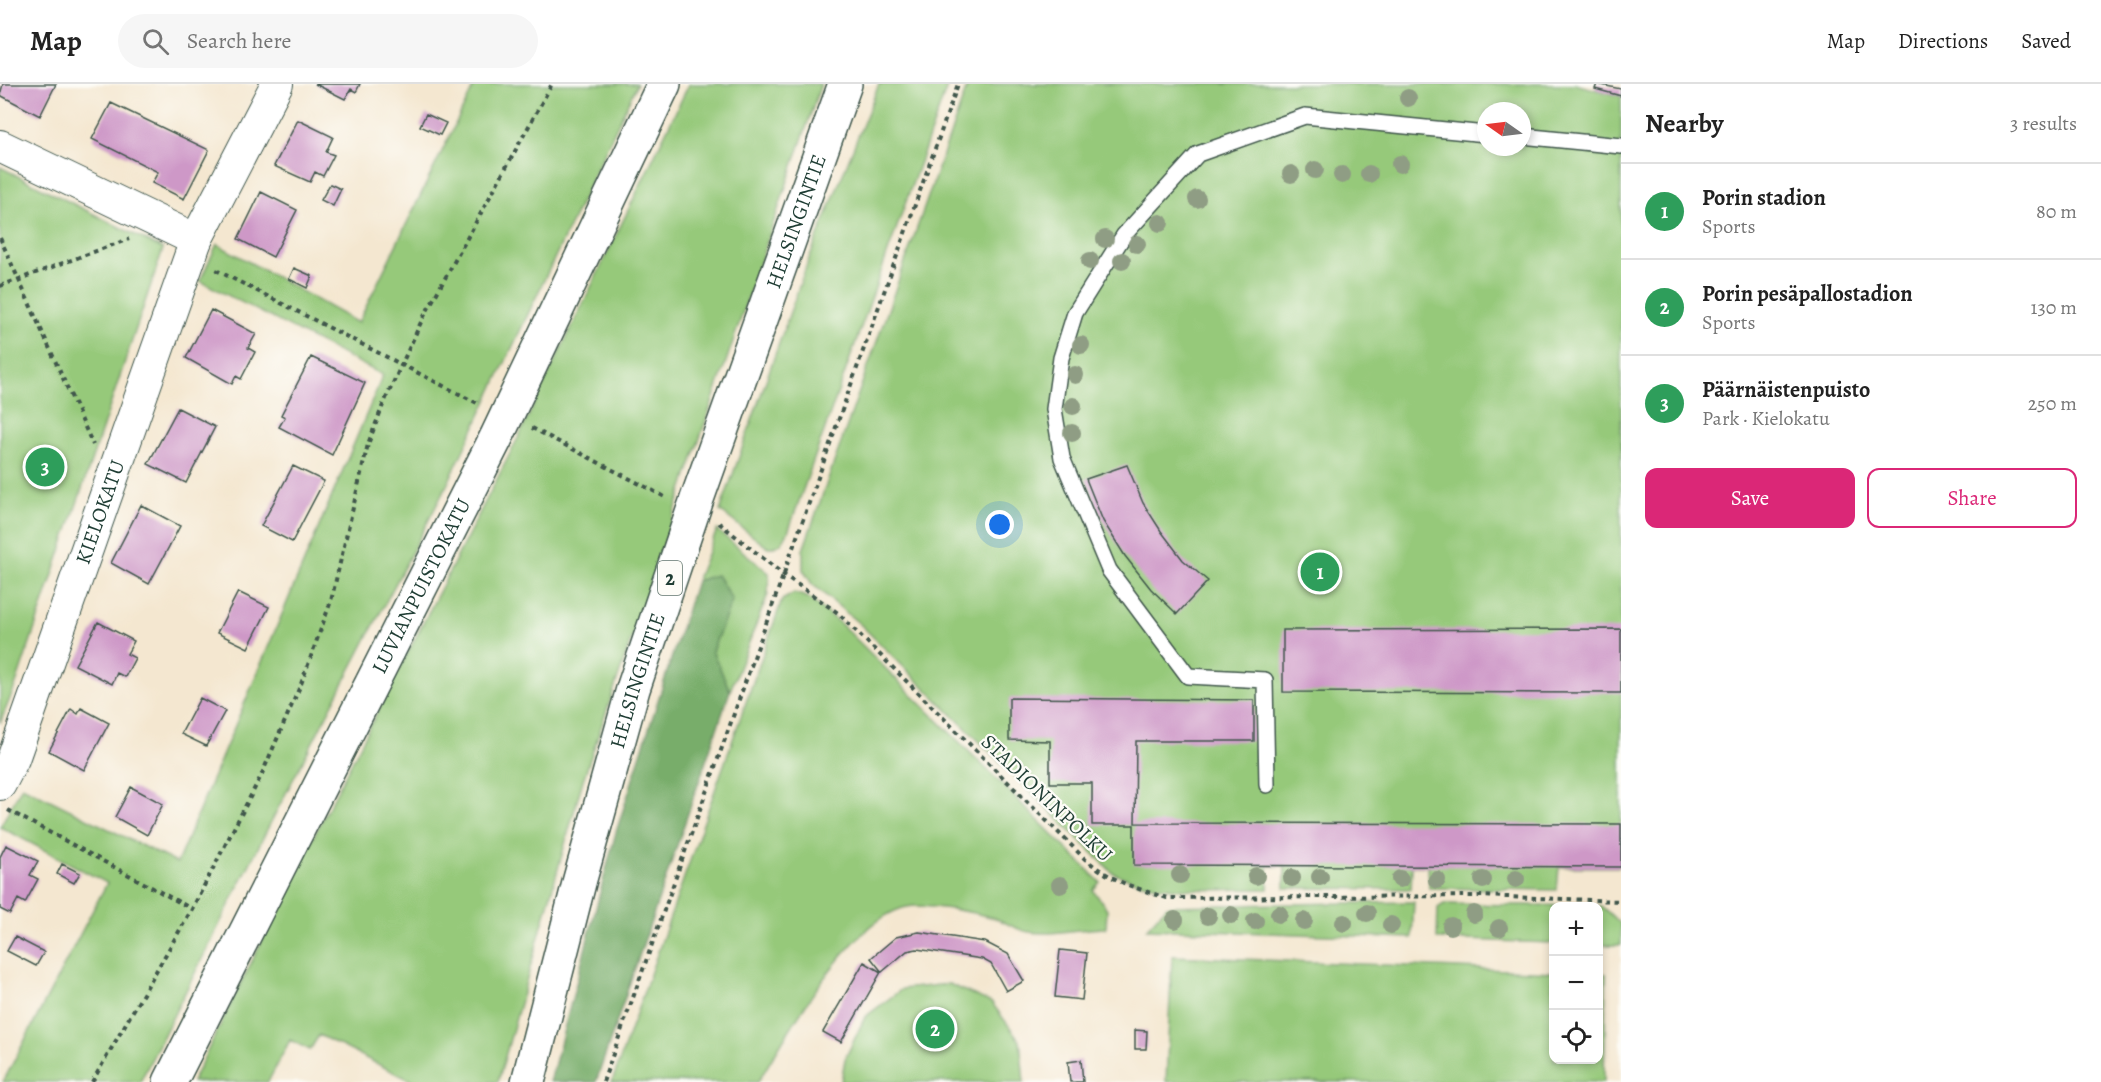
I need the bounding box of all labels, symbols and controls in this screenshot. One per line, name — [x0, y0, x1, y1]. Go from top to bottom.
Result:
search box — [118, 14, 538, 68]
text: Map — [30, 22, 82, 60]
icon: search — [139, 25, 172, 58]
text: Search here — [187, 26, 291, 56]
text: Map — [1827, 27, 1865, 55]
text: Directions — [1898, 27, 1988, 55]
text: Saved — [2021, 27, 2071, 55]
north arrow — [1477, 102, 1531, 156]
text: Nearby — [1645, 106, 1724, 141]
text: 3 results — [2010, 110, 2077, 137]
street label: HELSINGINTIE — [759, 151, 833, 292]
text: Porin stadion — [1702, 183, 1826, 213]
text: 1 — [1661, 198, 1668, 225]
text: 80 m — [2036, 198, 2077, 225]
text: Sports — [1702, 213, 1755, 240]
text: Porin pesäpallostadion — [1702, 279, 1913, 309]
text: 2 — [1660, 294, 1669, 321]
text: 130 m — [2031, 294, 2077, 321]
text: Sports — [1702, 309, 1755, 336]
text: Päärnäistenpuisto — [1702, 375, 1870, 405]
text: 3 — [1660, 390, 1669, 417]
text: 250 m — [2028, 390, 2077, 417]
text: Park · Kielokatu — [1702, 405, 1830, 432]
pin: 3 — [26, 444, 64, 490]
street label: KIELOKATU — [69, 456, 131, 568]
button: Save — [1645, 468, 1855, 528]
button: Share — [1867, 468, 2077, 528]
street label: LUVIANPUISTOKATU — [365, 493, 477, 678]
your location — [985, 510, 1014, 539]
pin: 1 — [1300, 550, 1340, 594]
road number: 2 — [658, 561, 682, 595]
street label: HELSINGINTIE — [603, 609, 672, 752]
street label: STADIONINPOLKU — [975, 728, 1119, 868]
map controls — [1549, 902, 1603, 1064]
button: + — [1549, 902, 1603, 956]
button: − — [1549, 956, 1603, 1010]
pin: 2 — [916, 1006, 954, 1052]
button: locate — [1549, 1010, 1603, 1064]

